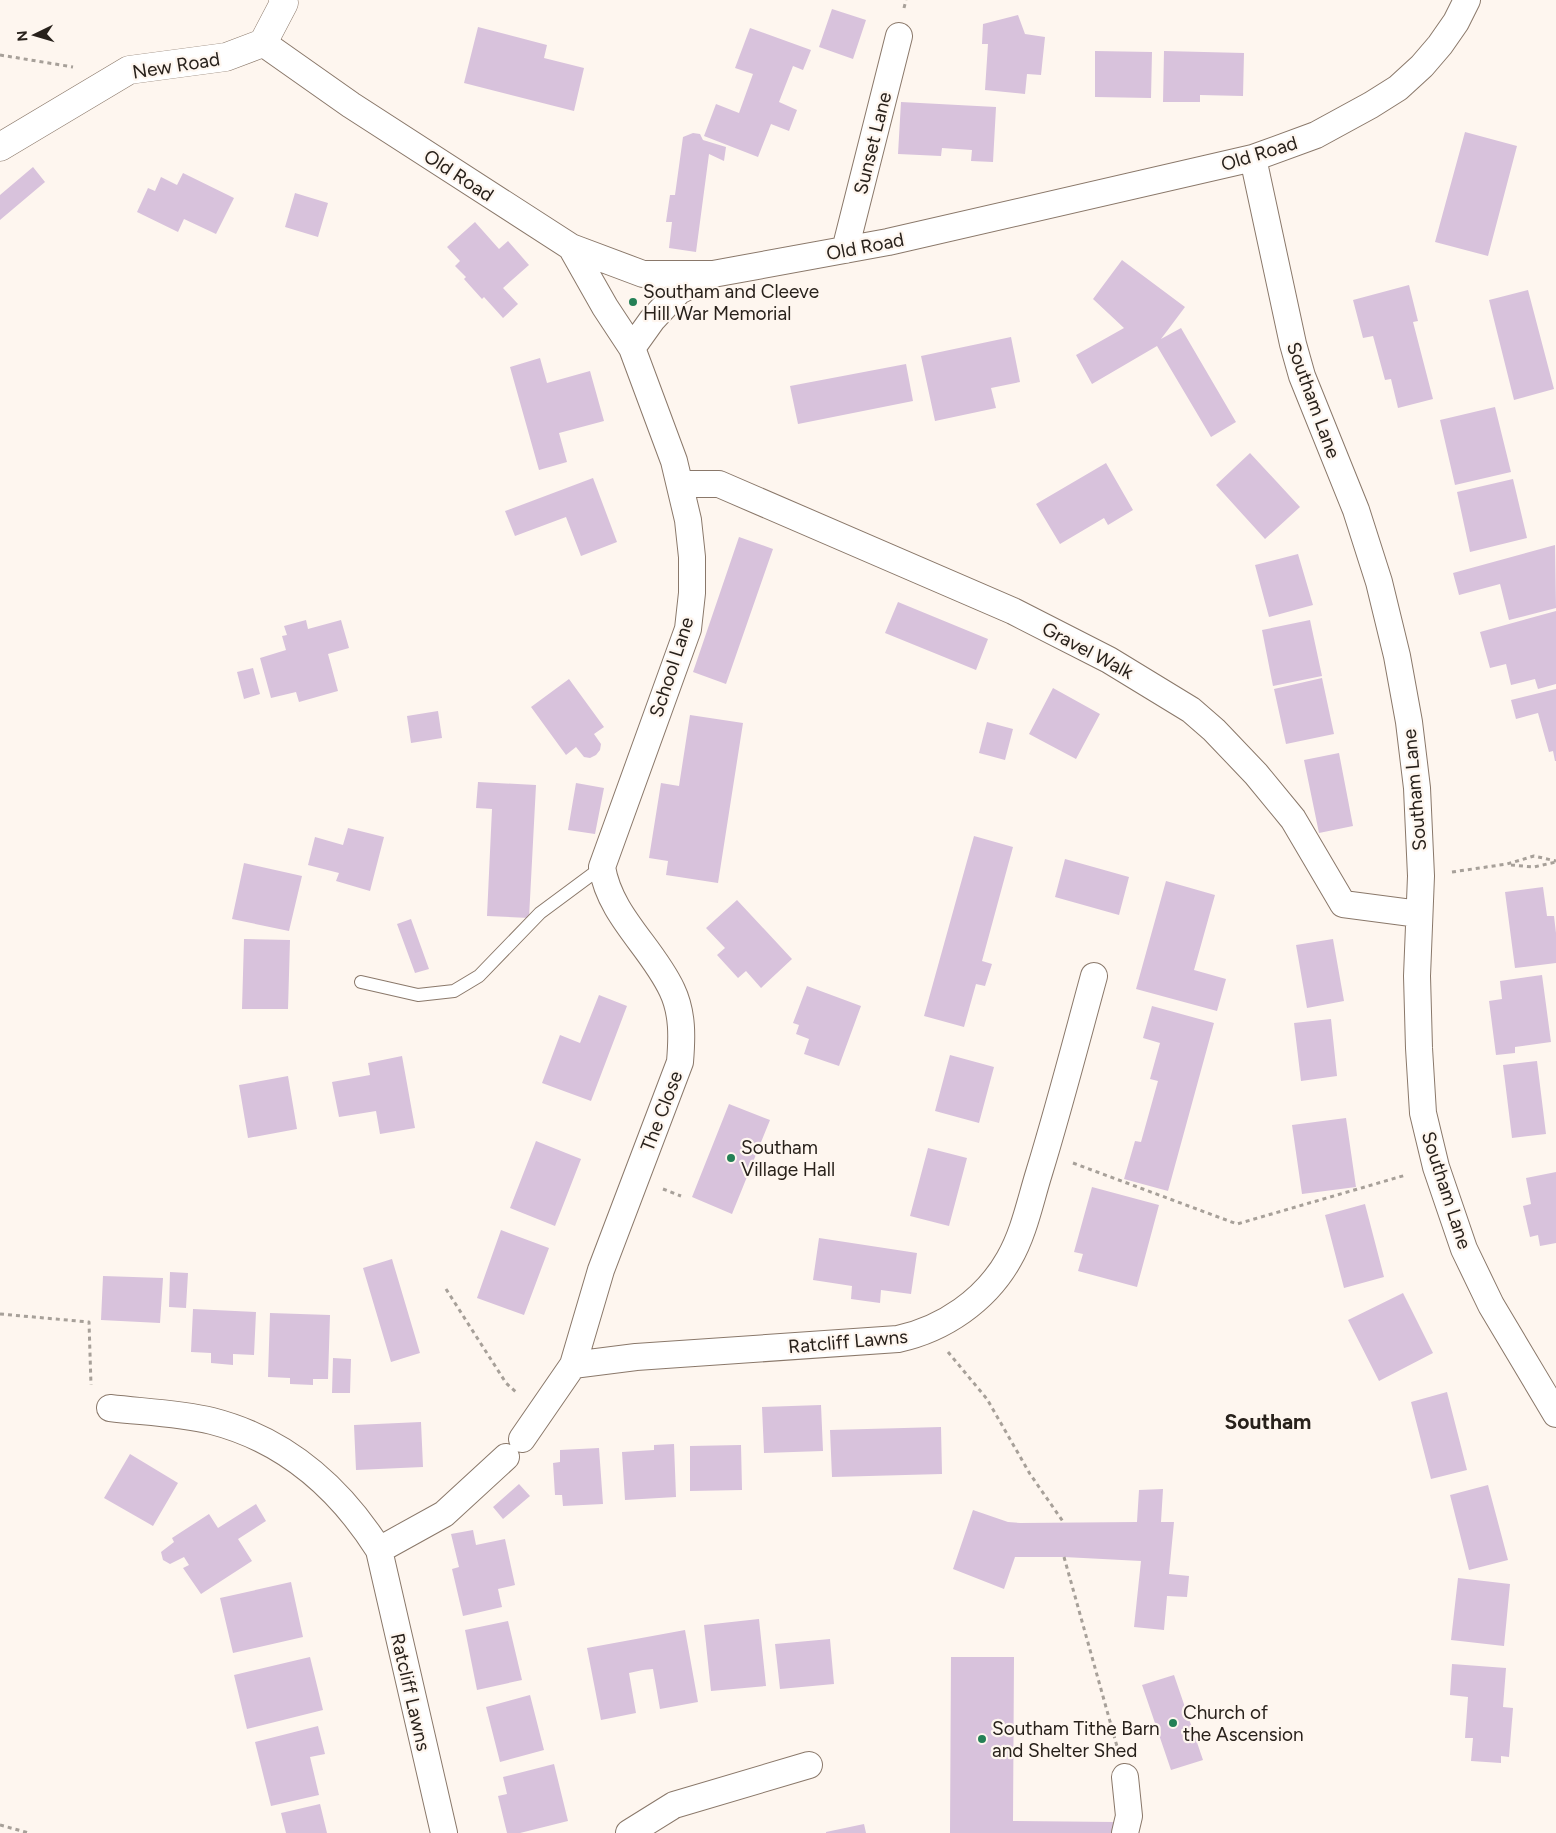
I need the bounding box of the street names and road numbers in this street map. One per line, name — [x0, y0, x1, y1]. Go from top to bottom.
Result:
street label: New Road — [131, 47, 221, 84]
street label: Sunset Lane — [849, 90, 896, 197]
street label: Old Road — [1218, 131, 1300, 176]
street label: Old Road — [420, 144, 498, 206]
street label: Old Road — [824, 228, 906, 265]
street label: Southam Lane — [1282, 339, 1345, 462]
street label: School Lane — [644, 614, 698, 720]
street label: Gravel Walk — [1038, 617, 1138, 684]
street label: Southam Lane — [1398, 728, 1431, 852]
street label: The Close — [636, 1068, 687, 1155]
street label: Southam Lane — [1417, 1129, 1476, 1252]
street label: Ratcliff Lawns — [787, 1325, 909, 1358]
street label: Ratcliff Lawns — [386, 1631, 435, 1753]

